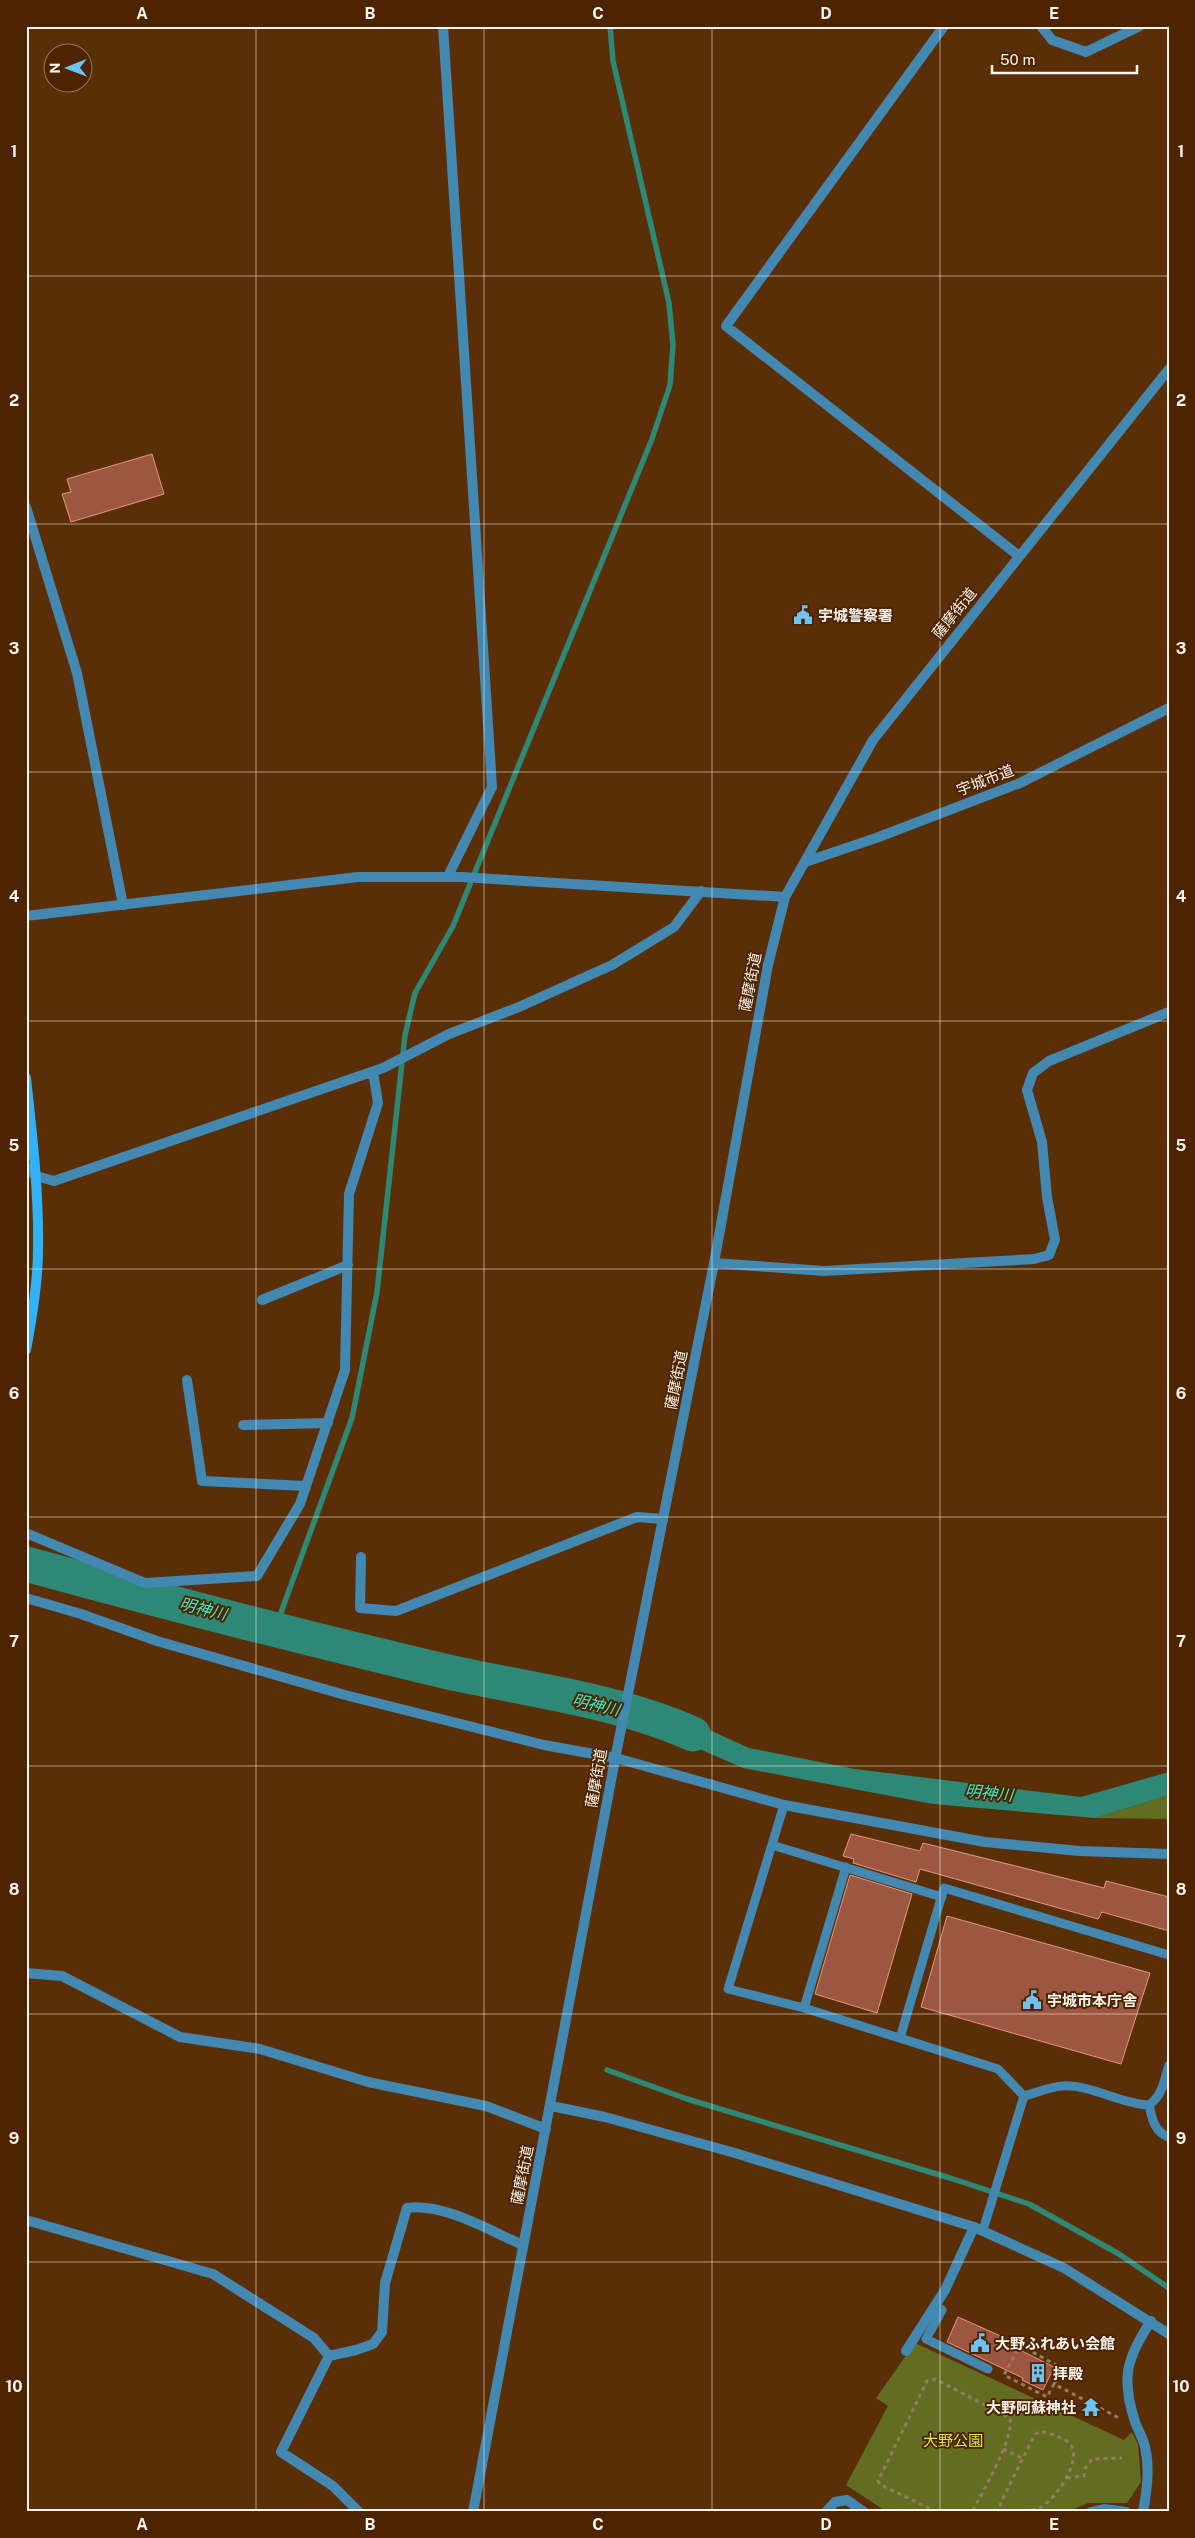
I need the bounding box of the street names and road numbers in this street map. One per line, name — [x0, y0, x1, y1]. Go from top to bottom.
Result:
street label: 薩摩街道 — [929, 584, 979, 642]
street label: 宇城市道 — [954, 761, 1016, 799]
street label: 薩摩街道 — [736, 951, 764, 1013]
street label: 薩摩街道 — [662, 1349, 690, 1411]
street label: 薩摩街道 — [582, 1747, 610, 1809]
street label: 薩摩街道 — [508, 2144, 536, 2206]

